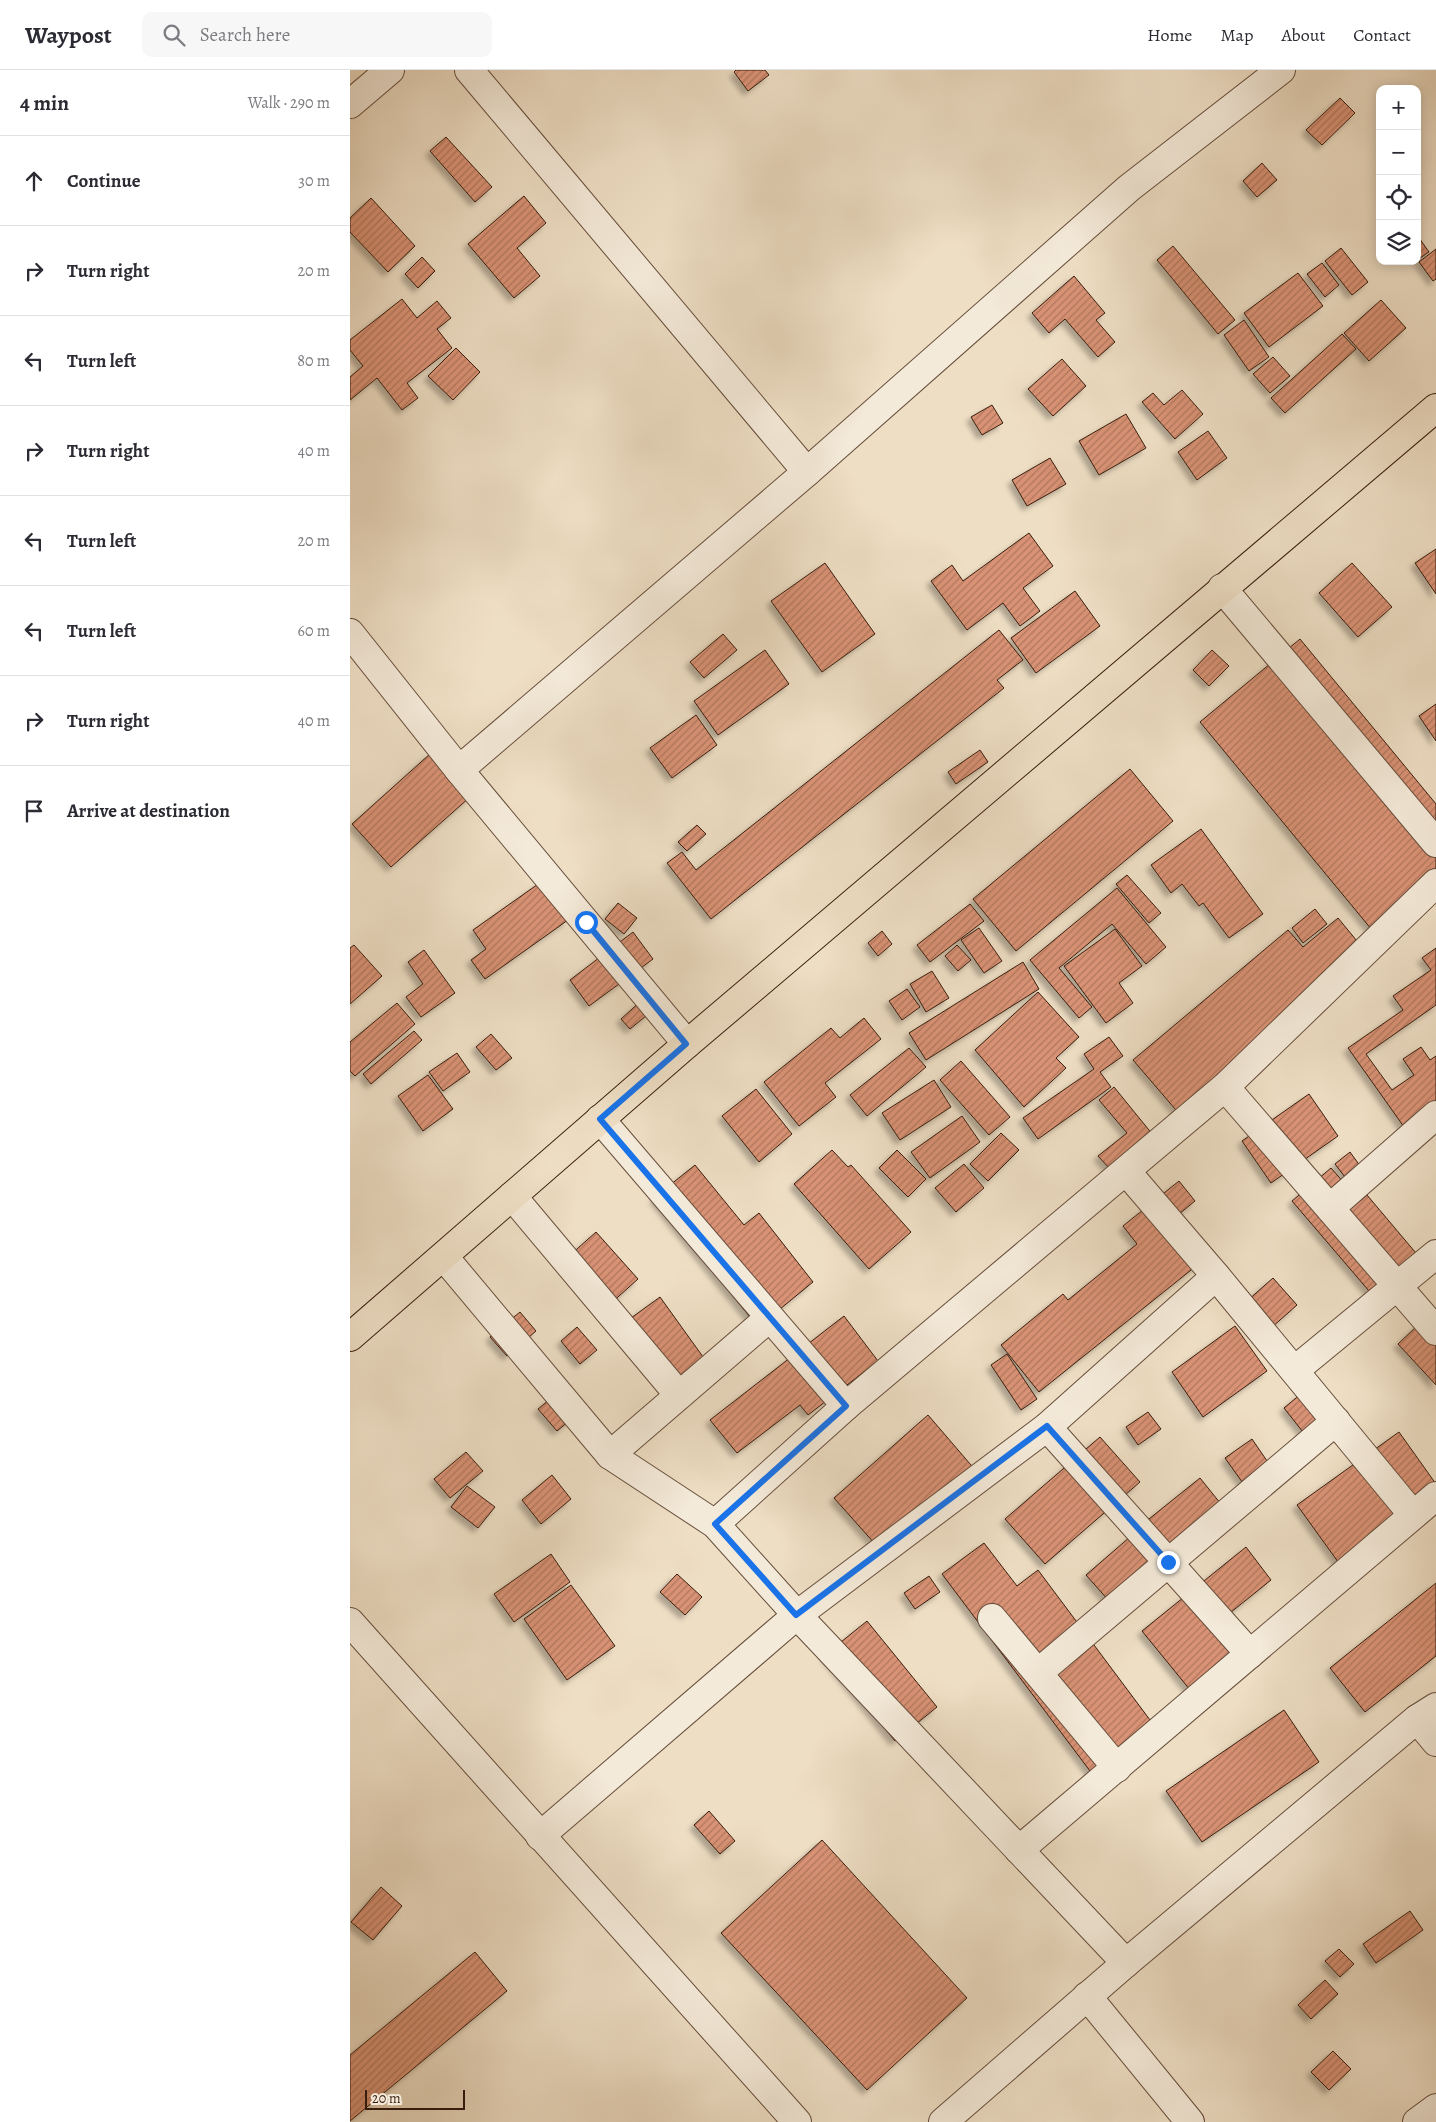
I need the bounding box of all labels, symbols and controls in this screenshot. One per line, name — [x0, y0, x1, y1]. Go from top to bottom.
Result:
search box — [142, 12, 492, 57]
text: Waypost — [25, 19, 112, 51]
icon: search — [160, 21, 188, 49]
text: Search here — [200, 22, 290, 48]
text: Home — [1147, 23, 1192, 47]
text: Map — [1220, 23, 1253, 47]
text: About — [1281, 23, 1325, 47]
text: Contact — [1353, 23, 1411, 47]
map controls — [1376, 85, 1421, 265]
button: + — [1376, 85, 1421, 130]
text: 4 min — [20, 89, 69, 117]
text: Walk · 290 m — [248, 92, 330, 114]
button: − — [1376, 130, 1421, 175]
icon: ahead — [20, 167, 48, 195]
text: Continue — [67, 168, 141, 194]
text: 30 m — [298, 170, 330, 192]
button: locate — [1376, 175, 1421, 220]
button: layers — [1376, 220, 1421, 265]
icon: right — [20, 257, 48, 285]
text: Turn right — [67, 258, 149, 284]
text: 20 m — [297, 260, 330, 282]
icon: left — [20, 347, 48, 375]
text: Turn left — [67, 348, 136, 374]
text: 80 m — [297, 350, 330, 372]
icon: right — [20, 437, 48, 465]
text: Turn right — [67, 438, 149, 464]
text: 40 m — [298, 440, 330, 462]
icon: left — [20, 527, 48, 555]
text: Turn left — [67, 528, 136, 554]
text: 20 m — [297, 530, 330, 552]
icon: left — [20, 617, 48, 645]
text: Turn left — [67, 618, 136, 644]
text: 60 m — [298, 620, 330, 642]
icon: right — [20, 707, 48, 735]
text: Turn right — [67, 708, 149, 734]
text: 40 m — [298, 710, 330, 732]
icon: arrive — [20, 797, 48, 825]
text: Arrive at destination — [67, 798, 230, 824]
route start — [575, 911, 598, 934]
route end — [1157, 1551, 1180, 1574]
scale bar — [365, 2087, 465, 2110]
text: 20 m — [372, 2089, 401, 2108]

